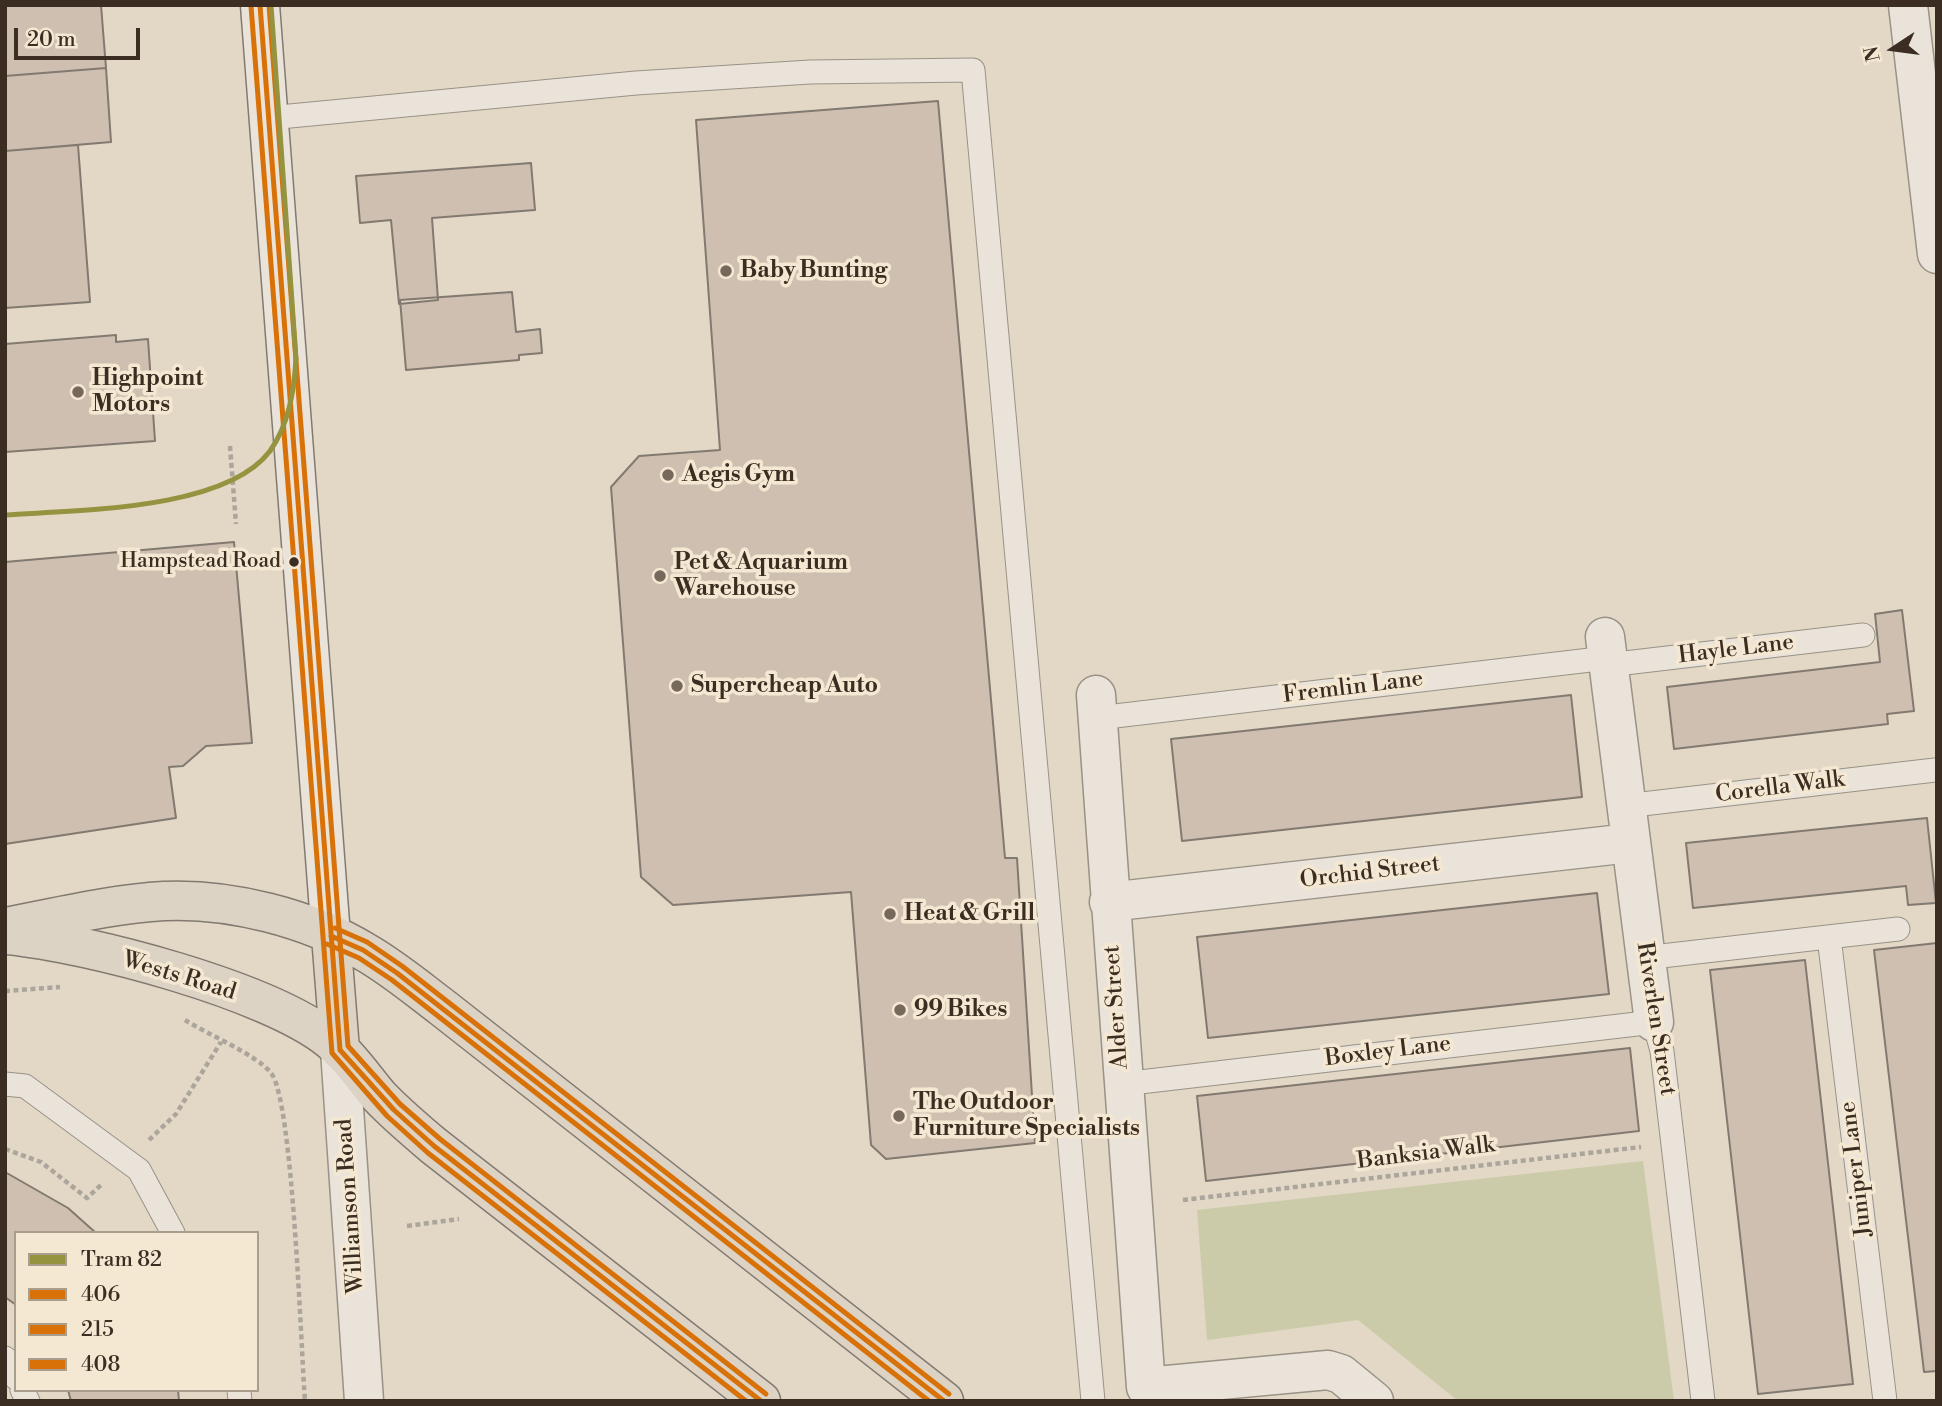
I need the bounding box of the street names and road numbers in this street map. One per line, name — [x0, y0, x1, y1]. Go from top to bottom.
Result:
street label: Hayle Lane — [1677, 629, 1795, 671]
street label: Fremlin Lane — [1281, 666, 1425, 710]
street label: Corella Walk — [1714, 766, 1846, 810]
street label: Orchid Street — [1299, 851, 1441, 895]
street label: Riverlen Street — [1629, 940, 1681, 1098]
street label: Alder Street — [1099, 944, 1135, 1070]
street label: Wests Road — [119, 947, 239, 1007]
street label: Boxley Lane — [1323, 1031, 1453, 1073]
street label: Juniper Lane — [1835, 1100, 1879, 1238]
street label: Williamson Road — [331, 1118, 371, 1294]
street label: Banksia Walk — [1356, 1132, 1496, 1176]

